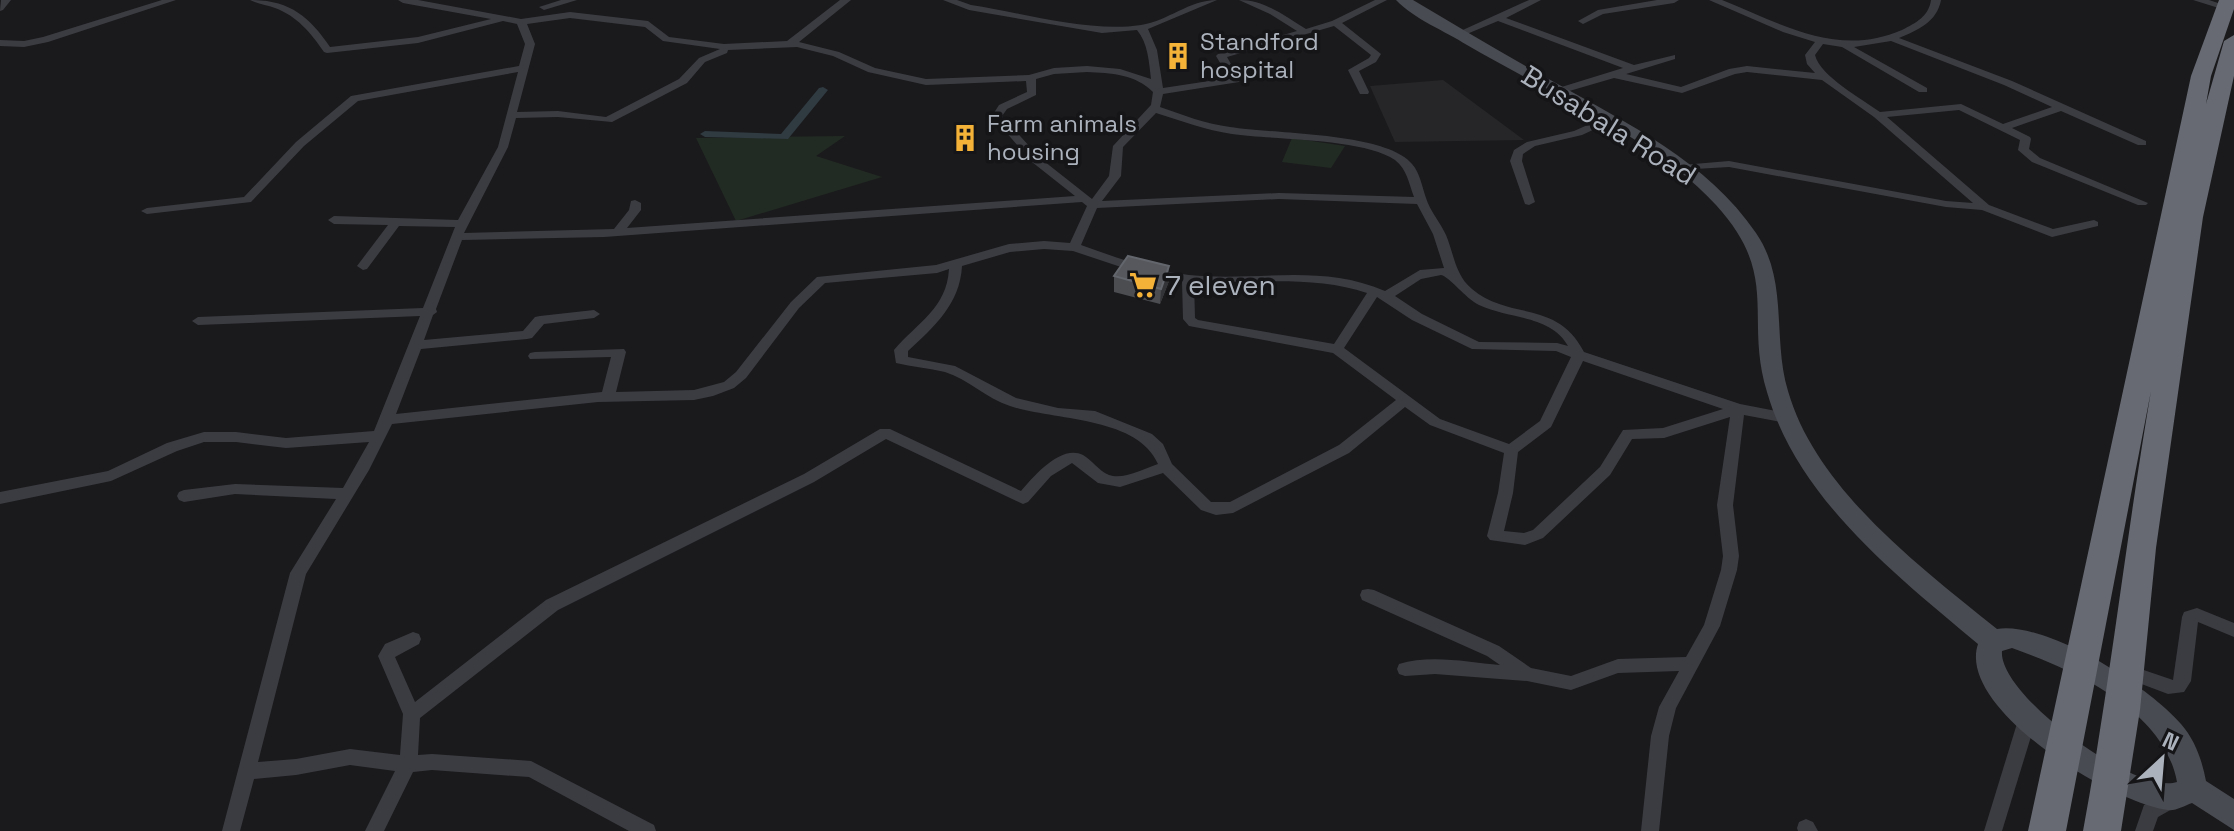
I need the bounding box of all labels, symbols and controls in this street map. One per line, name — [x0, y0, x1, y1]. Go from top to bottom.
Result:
place label: Standford hospital — [1200, 26, 1319, 85]
building icon: Standford hospital — [1163, 41, 1193, 71]
street label: Busabala Road — [1515, 57, 1703, 193]
place label: Farm animals housing — [987, 108, 1137, 167]
building icon: Farm animals housing — [950, 123, 980, 153]
place label: 7 eleven — [1165, 267, 1276, 303]
supermarket icon: 7 eleven — [1128, 270, 1158, 300]
north arrow — [2122, 719, 2202, 799]
text: N — [2158, 725, 2184, 757]

